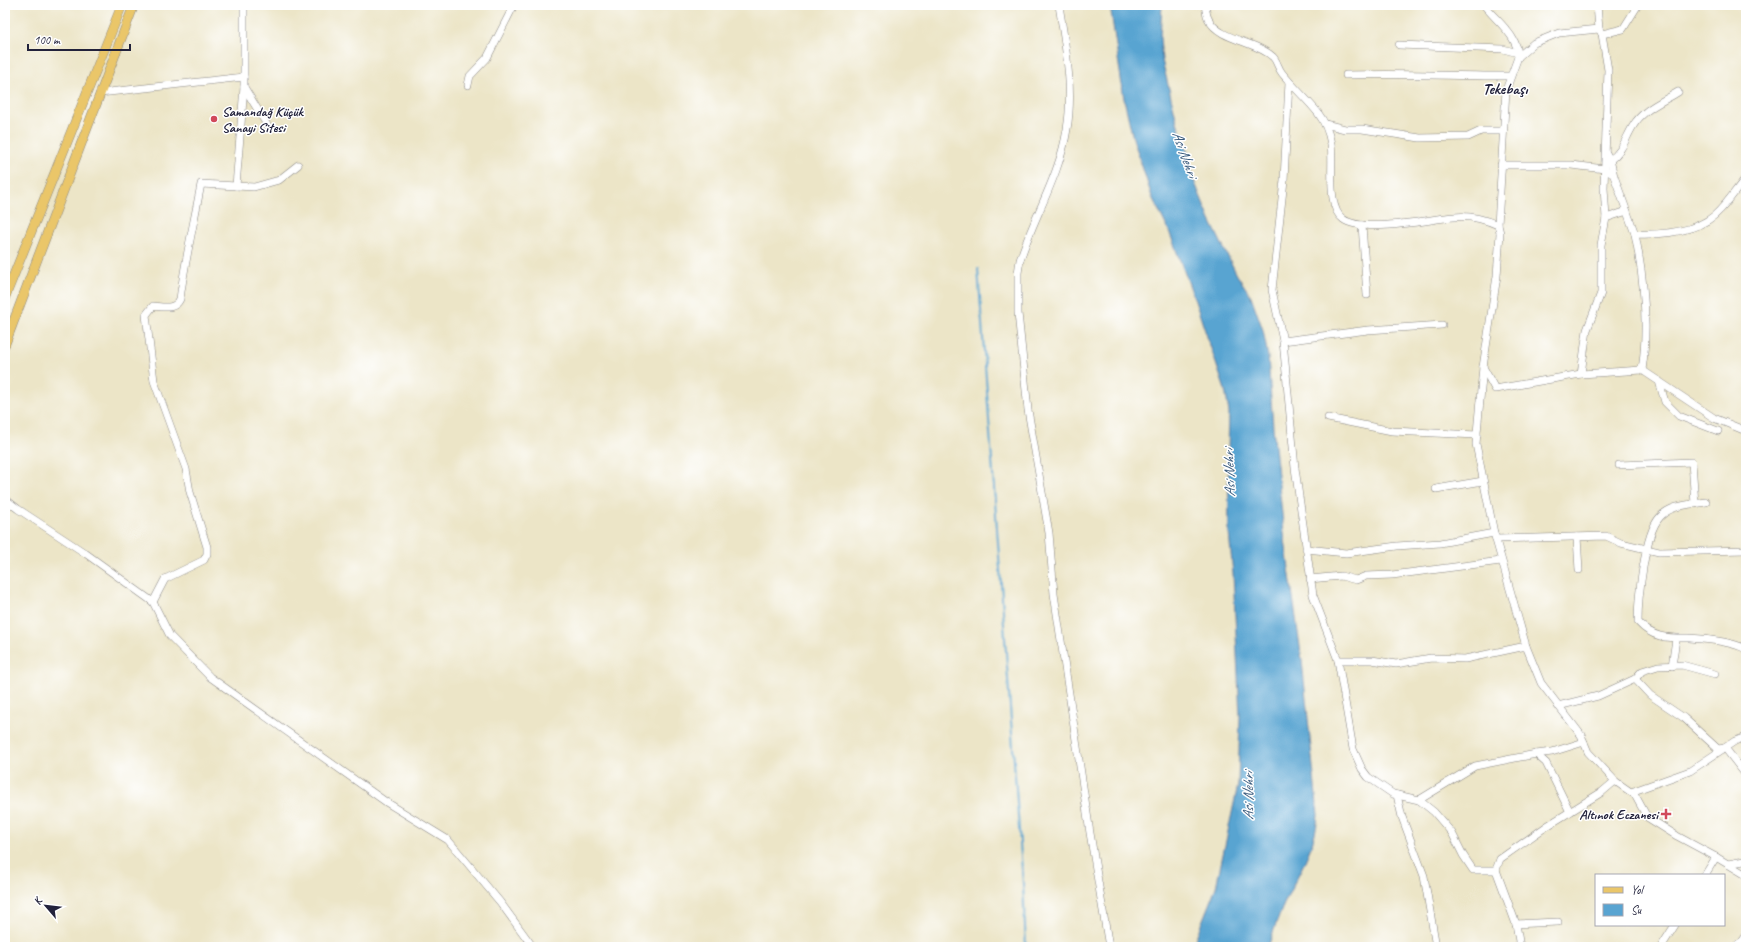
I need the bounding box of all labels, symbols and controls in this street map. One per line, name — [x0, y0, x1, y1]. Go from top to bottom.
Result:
scale bar — [28, 26, 130, 52]
text: 100 m — [34, 32, 61, 48]
district label: Tekebaşı — [1483, 79, 1528, 99]
place label: Samandağ Küçük Sanayi Sitesi — [222, 103, 304, 136]
marker: Samandağ Küçük Sanayi Sitesi — [209, 114, 219, 124]
water label: Asi Nehri — [1167, 128, 1203, 184]
water label: Asi Nehri — [1219, 445, 1240, 497]
water label: Asi Nehri — [1239, 768, 1258, 820]
place label: Altınok Eczanesi — [1579, 806, 1660, 823]
marker: Altınok Eczanesi — [1661, 809, 1671, 819]
legend — [1595, 874, 1725, 926]
text: Yol — [1631, 882, 1645, 898]
north arrow — [26, 886, 66, 926]
text: K — [30, 893, 46, 907]
text: Su — [1631, 902, 1643, 918]

